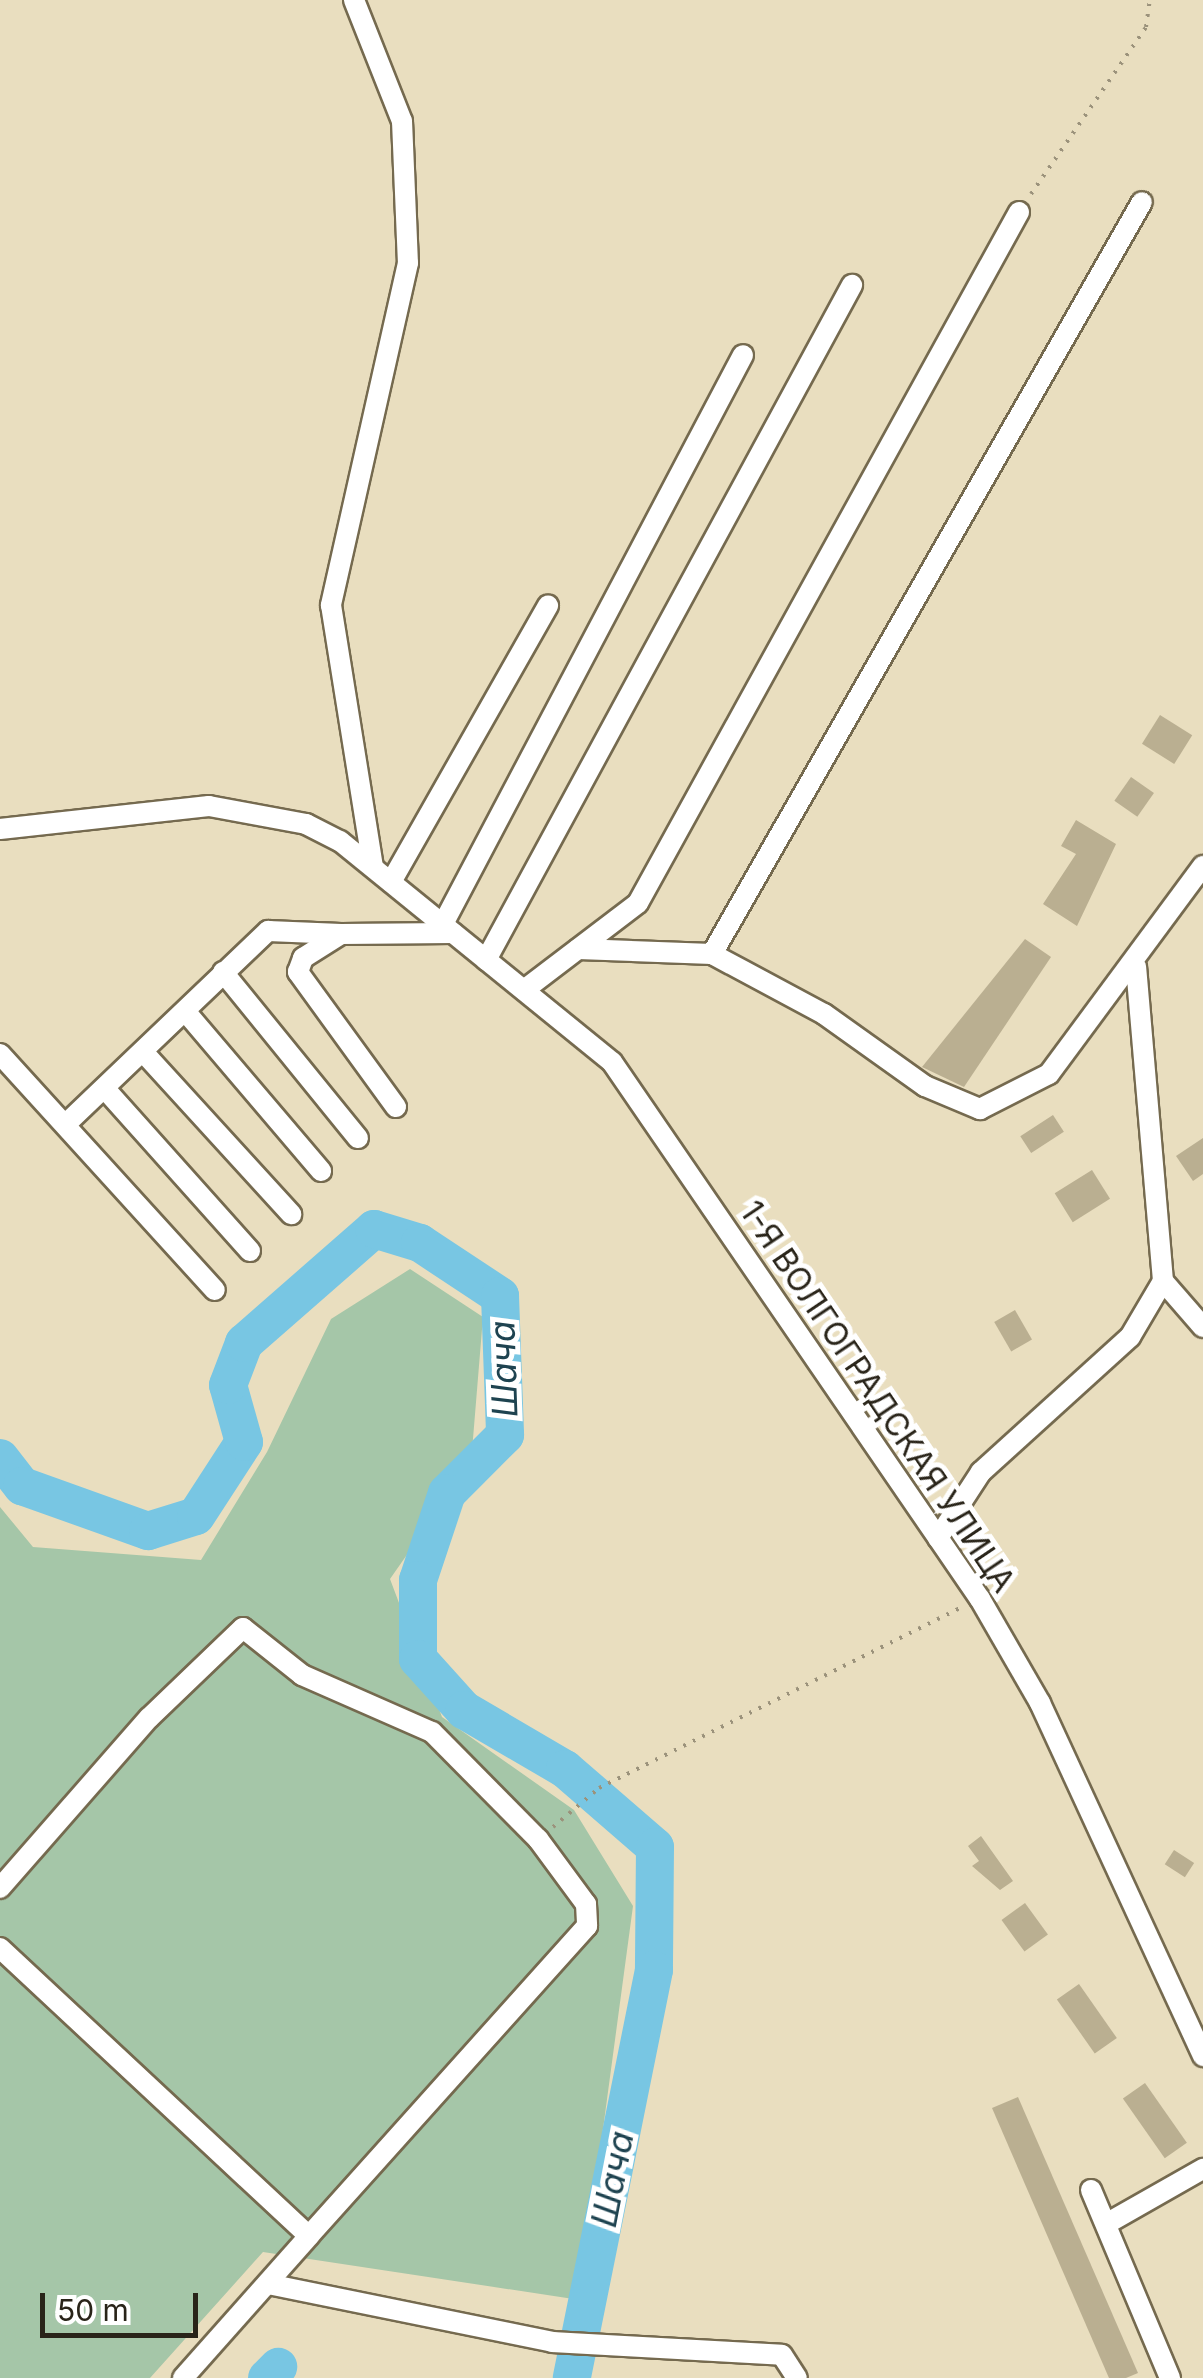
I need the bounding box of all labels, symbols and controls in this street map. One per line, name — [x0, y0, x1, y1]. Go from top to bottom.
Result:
street label: 1-Я ВОЛГОГРАДСКАЯ УЛИЦА — [732, 1194, 1022, 1600]
water label: Шача — [480, 1320, 526, 1418]
water label: Шача — [582, 2128, 642, 2230]
scale bar — [45, 2273, 202, 2335]
text: 50 m — [57, 2292, 129, 2328]

